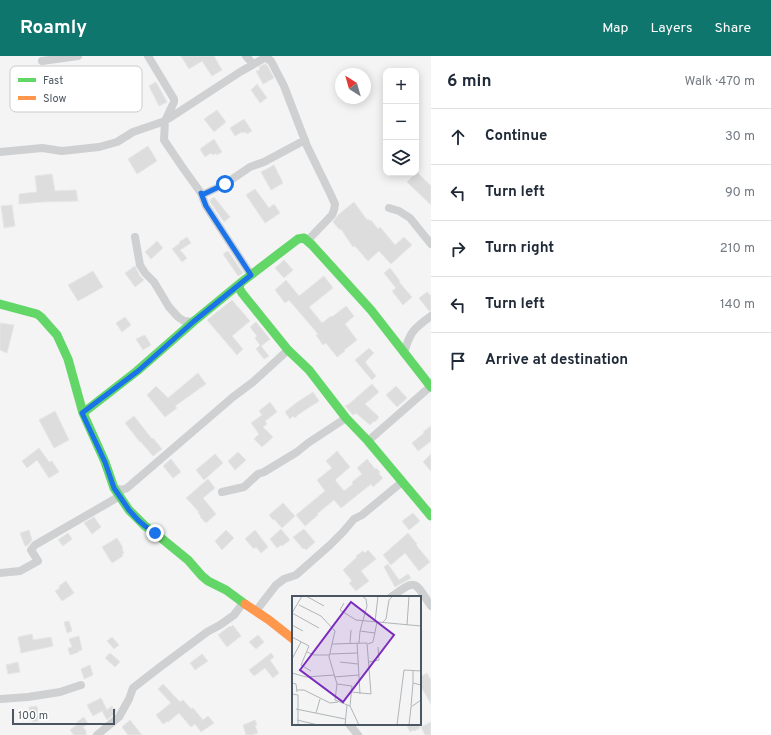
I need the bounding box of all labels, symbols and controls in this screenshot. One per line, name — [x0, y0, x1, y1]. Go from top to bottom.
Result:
text: Roamly — [20, 16, 87, 40]
text: Map — [602, 20, 628, 37]
text: Layers — [650, 20, 692, 37]
text: Share — [714, 20, 751, 37]
legend — [10, 66, 142, 112]
north arrow — [335, 68, 371, 104]
map controls — [383, 68, 419, 176]
button: + — [383, 68, 419, 104]
text: 6 min — [447, 71, 491, 93]
text: Fast — [43, 74, 63, 88]
text: Walk · 470 m — [684, 74, 755, 90]
text: Slow — [43, 92, 66, 106]
button: − — [383, 104, 419, 140]
icon: ahead — [447, 126, 469, 148]
text: Continue — [485, 127, 547, 146]
text: 30 m — [725, 129, 755, 145]
button: layers — [383, 140, 419, 176]
route start — [216, 175, 234, 193]
icon: left — [447, 182, 469, 204]
text: Turn left — [485, 183, 545, 202]
text: 90 m — [725, 185, 755, 201]
icon: right — [447, 238, 469, 260]
text: Turn right — [485, 239, 554, 258]
text: 210 m — [720, 241, 755, 257]
icon: left — [447, 294, 469, 316]
text: Turn left — [485, 295, 545, 314]
text: 140 m — [720, 297, 755, 313]
icon: arrive — [447, 350, 469, 372]
text: Arrive at destination — [485, 351, 628, 370]
route end — [146, 524, 164, 542]
inset map — [292, 596, 421, 725]
scale bar — [12, 707, 115, 726]
text: 100 m — [18, 709, 48, 723]

